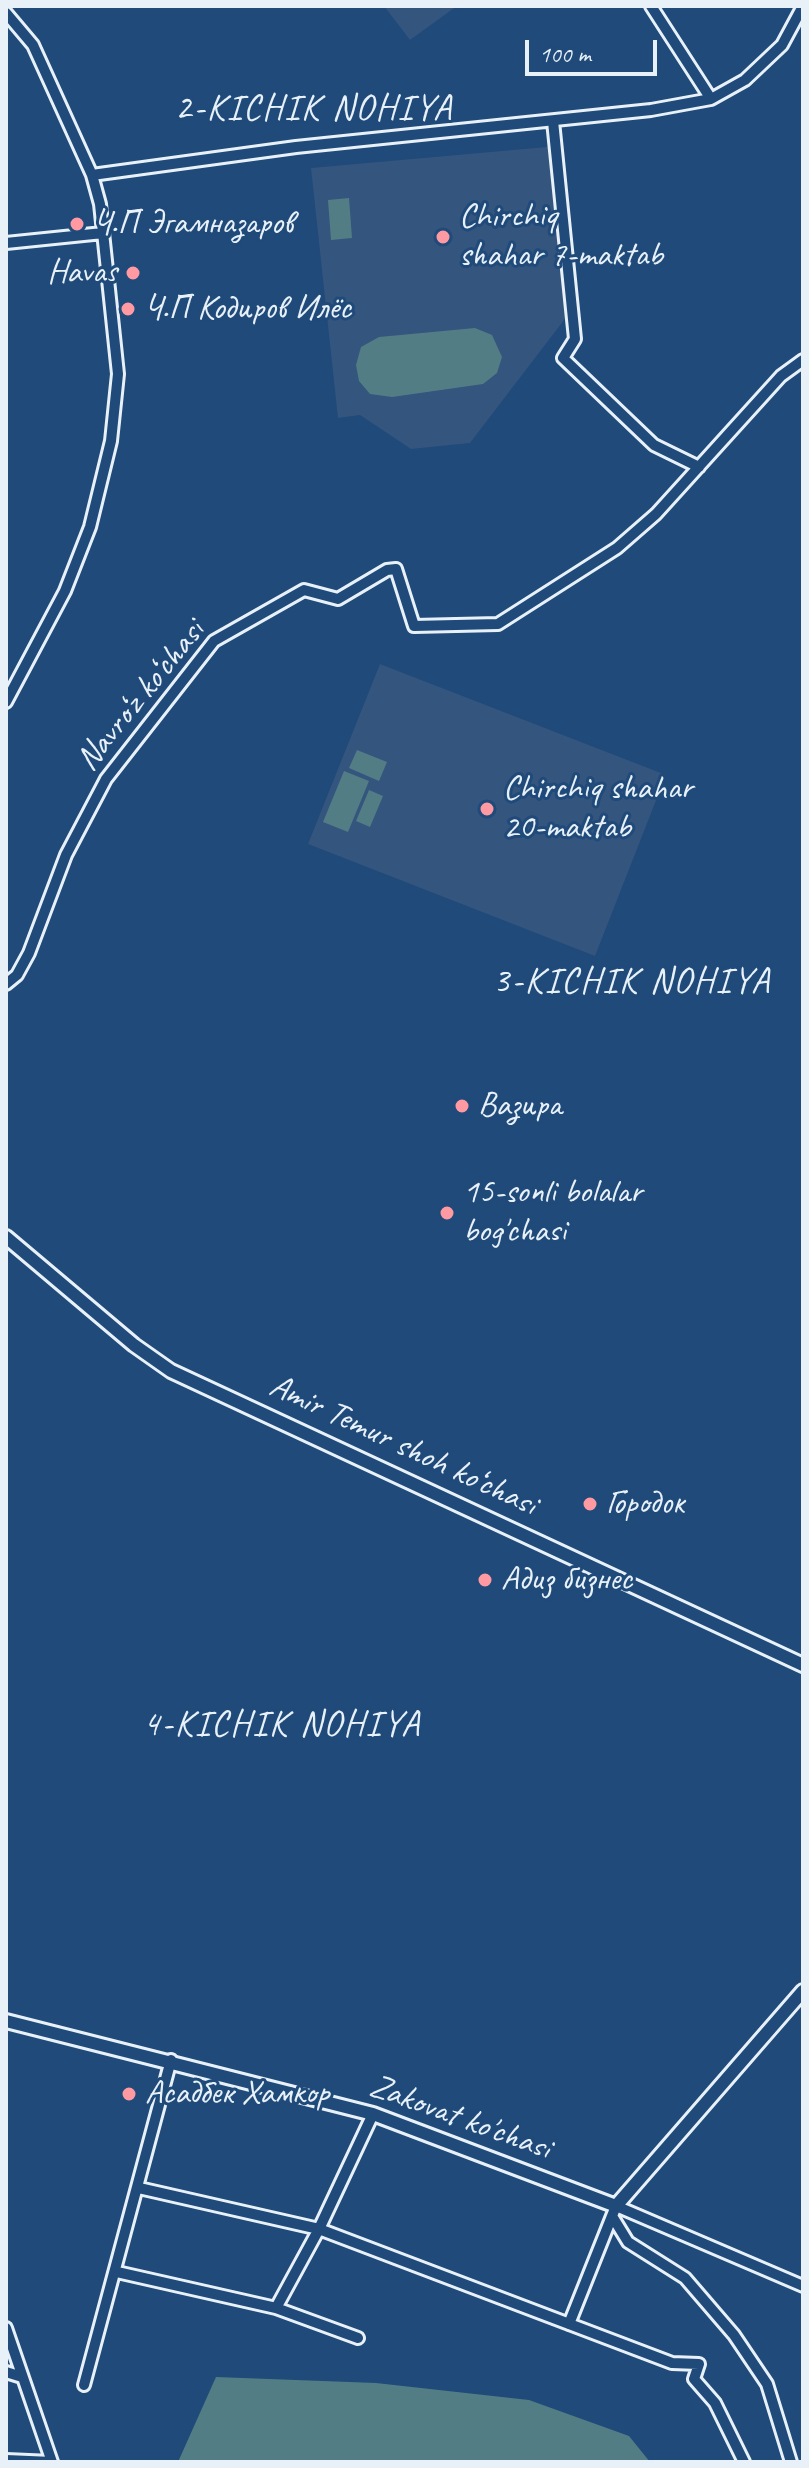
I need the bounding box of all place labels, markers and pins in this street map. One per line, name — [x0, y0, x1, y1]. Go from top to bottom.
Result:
place label: Chirchiq shahar 7-maktab — [459, 197, 663, 276]
place label: Ч.П Эгамназаров — [93, 204, 293, 244]
marker: Ч.П Эгамназаров — [68, 215, 86, 233]
marker: Chirchiq shahar 7-maktab — [434, 228, 452, 246]
place label: Havas — [47, 253, 117, 293]
marker: Havas — [124, 264, 142, 282]
place label: Ч.П Кодиров Илёс — [144, 289, 351, 329]
marker: Ч.П Кодиров Илёс — [119, 300, 137, 318]
place label: Chirchiq shahar 20-maktab — [503, 769, 692, 848]
marker: Chirchiq shahar 20-maktab — [478, 800, 496, 818]
place label: Вазира — [478, 1086, 561, 1126]
marker: Вазира — [453, 1097, 471, 1115]
place label: 15-sonli bolalar bog'chasi — [463, 1173, 642, 1252]
marker: 15-sonli bolalar bog'chasi — [438, 1204, 456, 1222]
place label: Городок — [606, 1484, 685, 1524]
marker: Городок — [581, 1495, 599, 1513]
place label: Адиз бизнес — [501, 1560, 632, 1600]
marker: Адиз бизнес — [476, 1571, 494, 1589]
place label: Асадбек Хамкор — [145, 2074, 329, 2114]
marker: Асадбек Хамкор — [120, 2085, 138, 2103]

